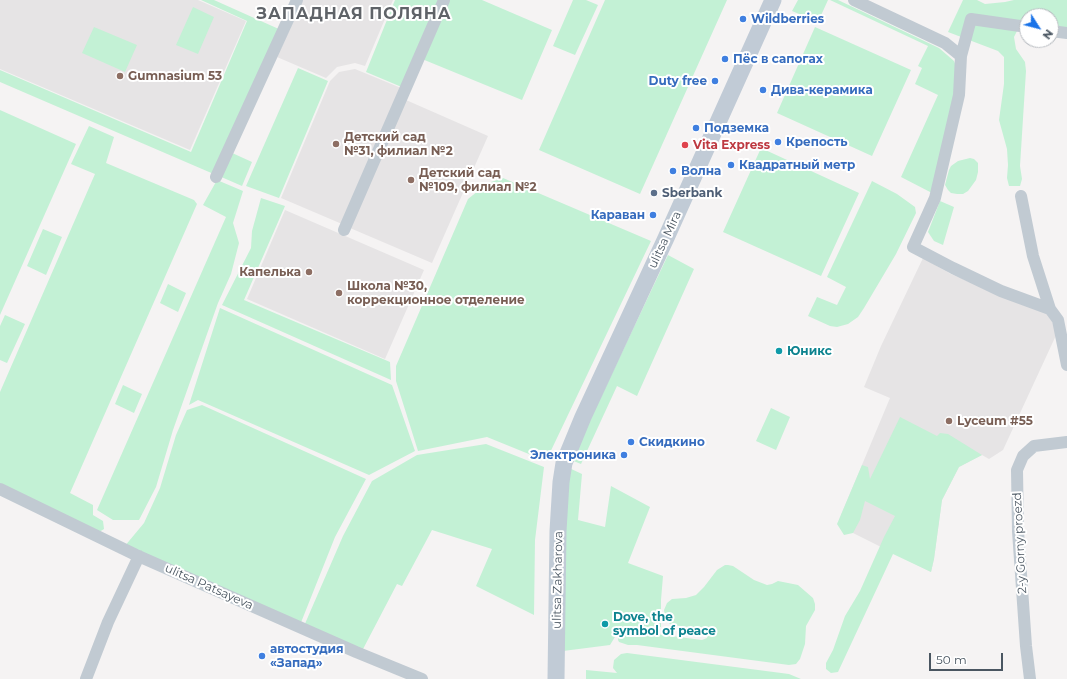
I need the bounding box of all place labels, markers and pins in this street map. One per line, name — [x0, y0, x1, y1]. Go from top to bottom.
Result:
place label: Wildberries — [751, 12, 824, 26]
marker: Wildberries — [738, 14, 748, 24]
place label: Пёс в сапогах — [733, 52, 823, 66]
marker: Пёс в сапогах — [720, 54, 730, 64]
place label: Gumnasium 53 — [128, 69, 222, 83]
marker: Gumnasium 53 — [115, 71, 125, 81]
place label: Duty free — [648, 74, 707, 88]
marker: Duty free — [710, 76, 720, 86]
place label: Дива-керамика — [771, 83, 873, 97]
marker: Дива-керамика — [758, 85, 768, 95]
place label: Подземка — [704, 121, 769, 135]
marker: Подземка — [691, 123, 701, 133]
place label: Детский сад №31, филиал №2 — [344, 130, 453, 158]
place label: Крепость — [786, 135, 848, 149]
marker: Крепость — [773, 137, 783, 147]
place label: Vita Express — [693, 138, 770, 152]
marker: Детский сад №31, филиал №2 — [331, 139, 341, 149]
marker: Vita Express — [680, 140, 690, 150]
place label: Квадратный метр — [739, 158, 855, 172]
marker: Квадратный метр — [726, 160, 736, 170]
place label: Волна — [681, 164, 721, 178]
place label: Детский сад №109, филиал №2 — [419, 166, 537, 194]
marker: Волна — [668, 166, 678, 176]
marker: Детский сад №109, филиал №2 — [406, 175, 416, 185]
place label: Sberbank — [662, 186, 722, 200]
marker: Sberbank — [649, 188, 659, 198]
place label: Караван — [591, 208, 645, 222]
marker: Караван — [648, 210, 658, 220]
place label: Капелька — [239, 265, 301, 279]
marker: Капелька — [304, 267, 314, 277]
place label: Школа №30, коррекционное отделение — [347, 279, 525, 307]
marker: Школа №30, коррекционное отделение — [334, 288, 344, 298]
place label: Юникс — [787, 344, 832, 358]
marker: Юникс — [774, 346, 784, 356]
place label: Lyceum #55 — [957, 414, 1033, 428]
marker: Lyceum #55 — [944, 416, 954, 426]
place label: Скидкино — [639, 435, 705, 449]
marker: Скидкино — [626, 437, 636, 447]
place label: Электроника — [530, 448, 616, 462]
marker: Электроника — [619, 450, 629, 460]
place label: Dove, the symbol of peace — [613, 610, 716, 638]
marker: Dove, the symbol of peace — [600, 619, 610, 629]
place label: автостудия «Запад» — [270, 642, 344, 670]
marker: автостудия «Запад» — [257, 651, 267, 661]

